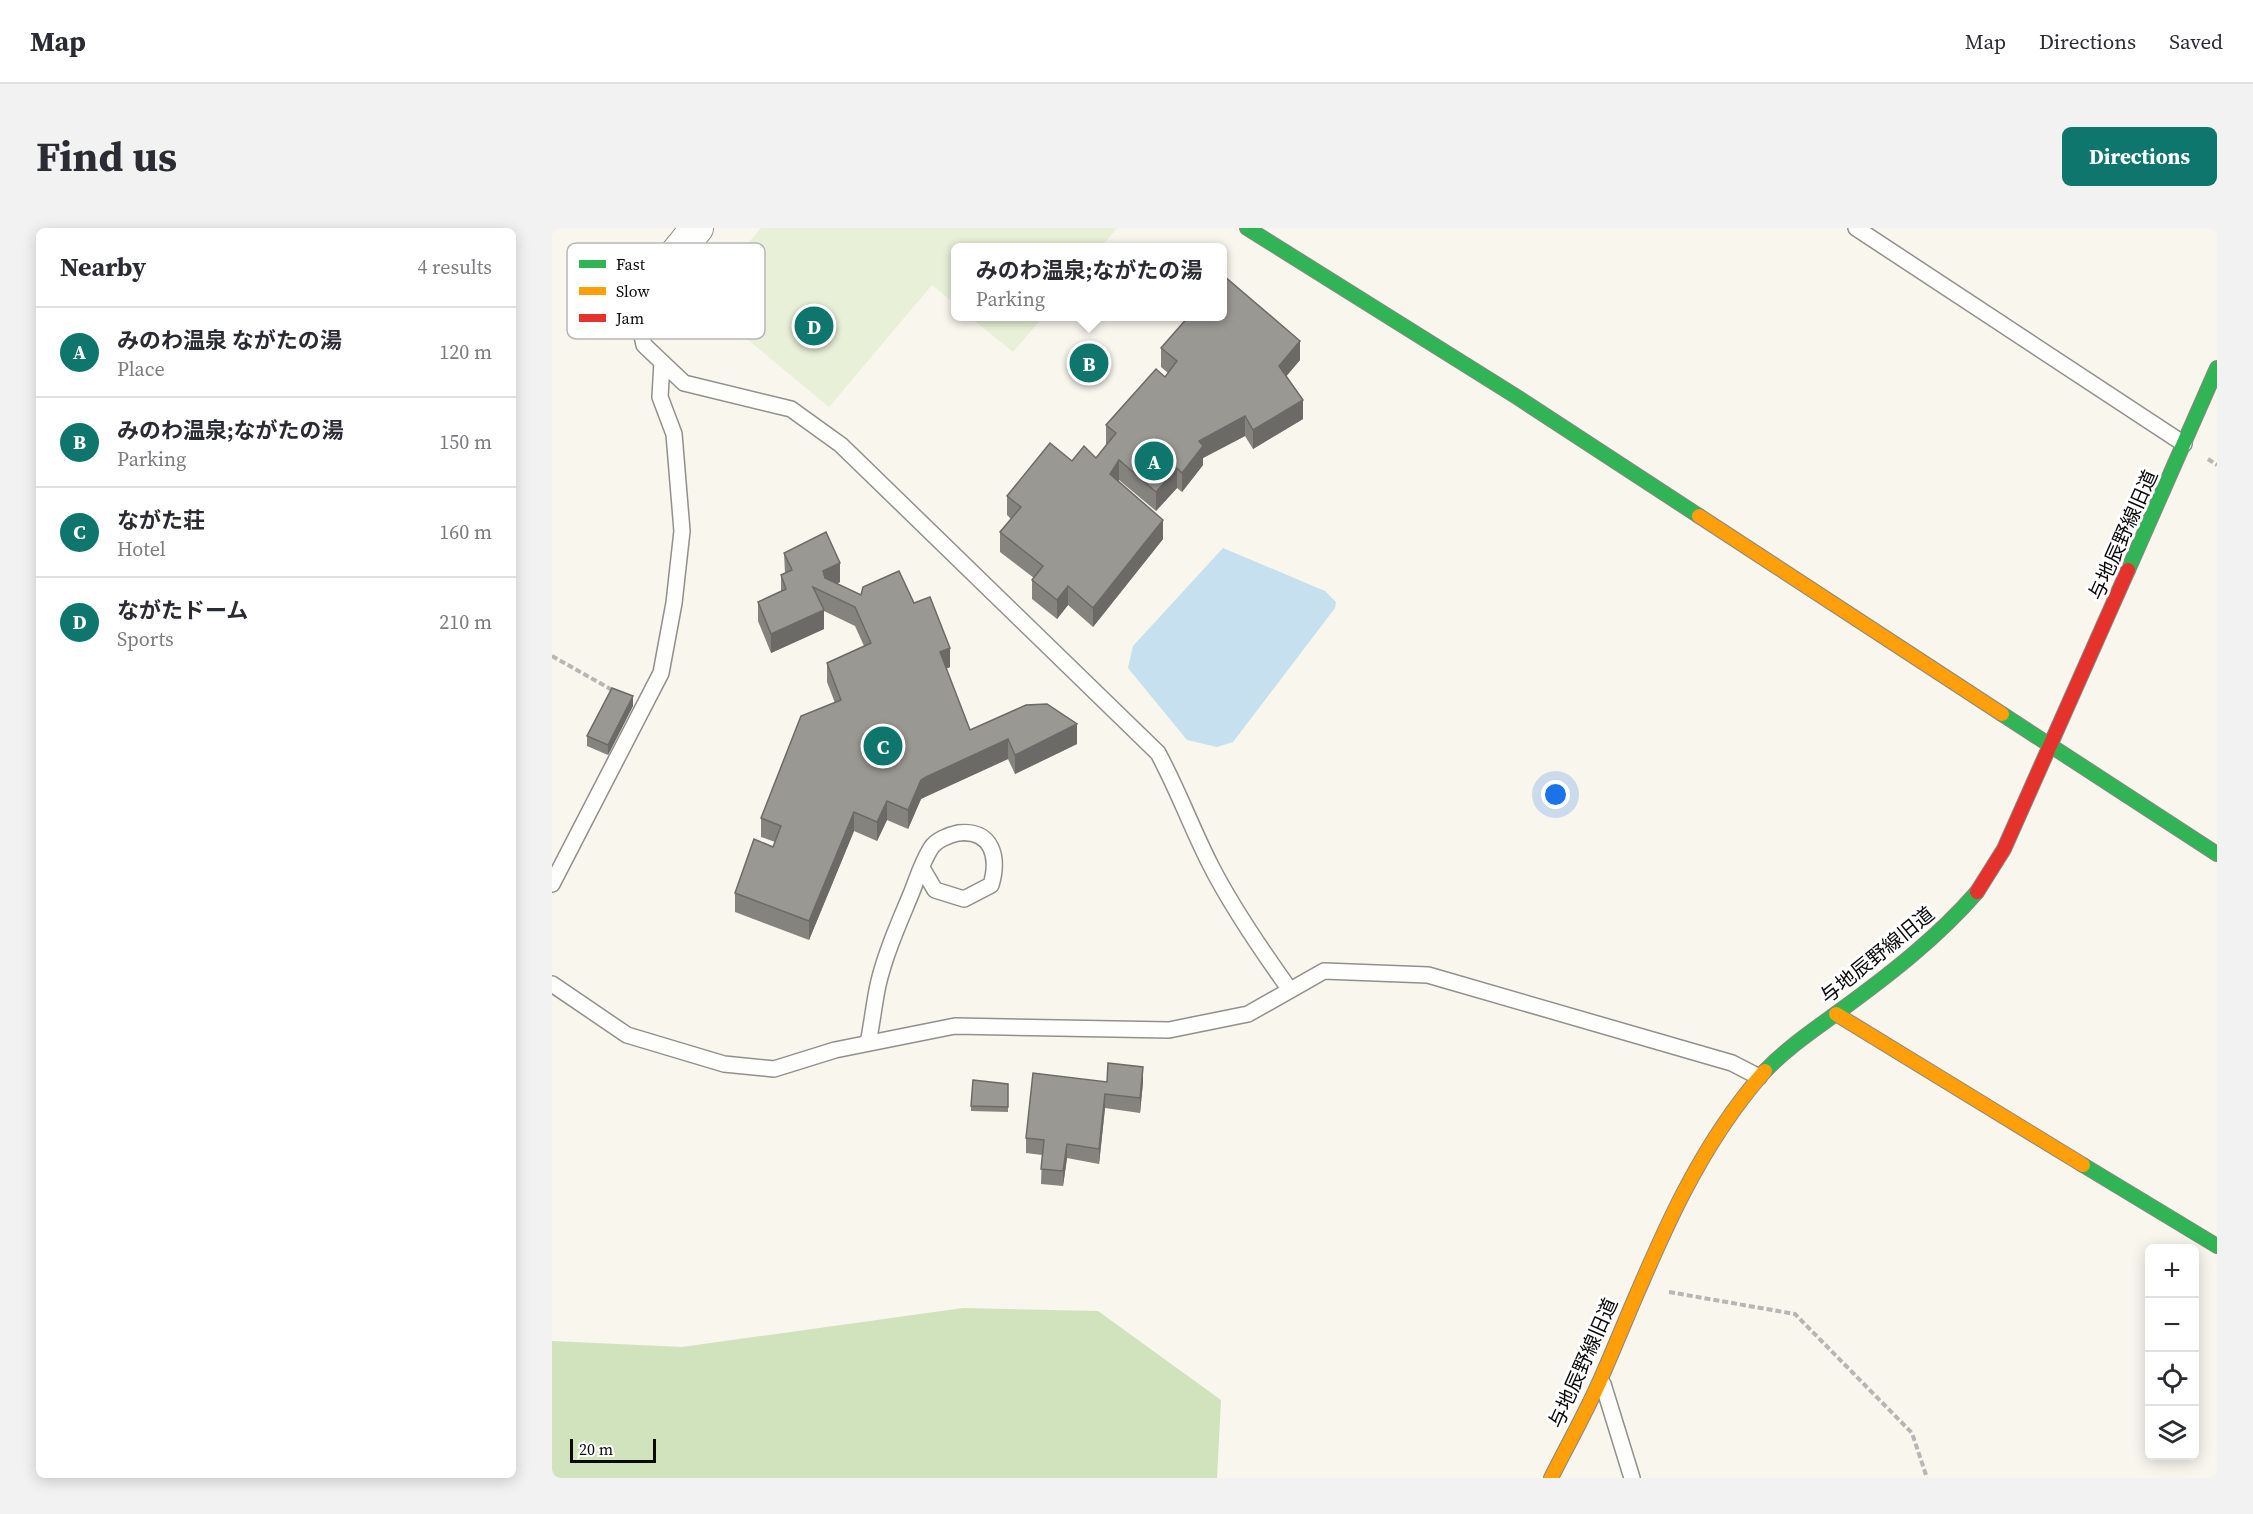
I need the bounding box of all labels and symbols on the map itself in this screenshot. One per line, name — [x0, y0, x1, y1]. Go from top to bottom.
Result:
legend — [567, 243, 765, 339]
text: Fast — [616, 253, 646, 275]
text: Slow — [616, 280, 651, 302]
pin: D — [794, 304, 834, 348]
text: Jam — [615, 307, 644, 329]
pin: B — [1070, 340, 1108, 386]
pin: A — [1134, 438, 1174, 484]
street label: 与地辰野線旧道 — [2082, 465, 2164, 605]
pin: C — [864, 724, 902, 768]
your location — [1541, 780, 1570, 809]
street label: 与地辰野線旧道 — [1814, 900, 1940, 1010]
street label: 与地辰野線旧道 — [1542, 1293, 1624, 1433]
scale bar — [570, 1436, 656, 1464]

